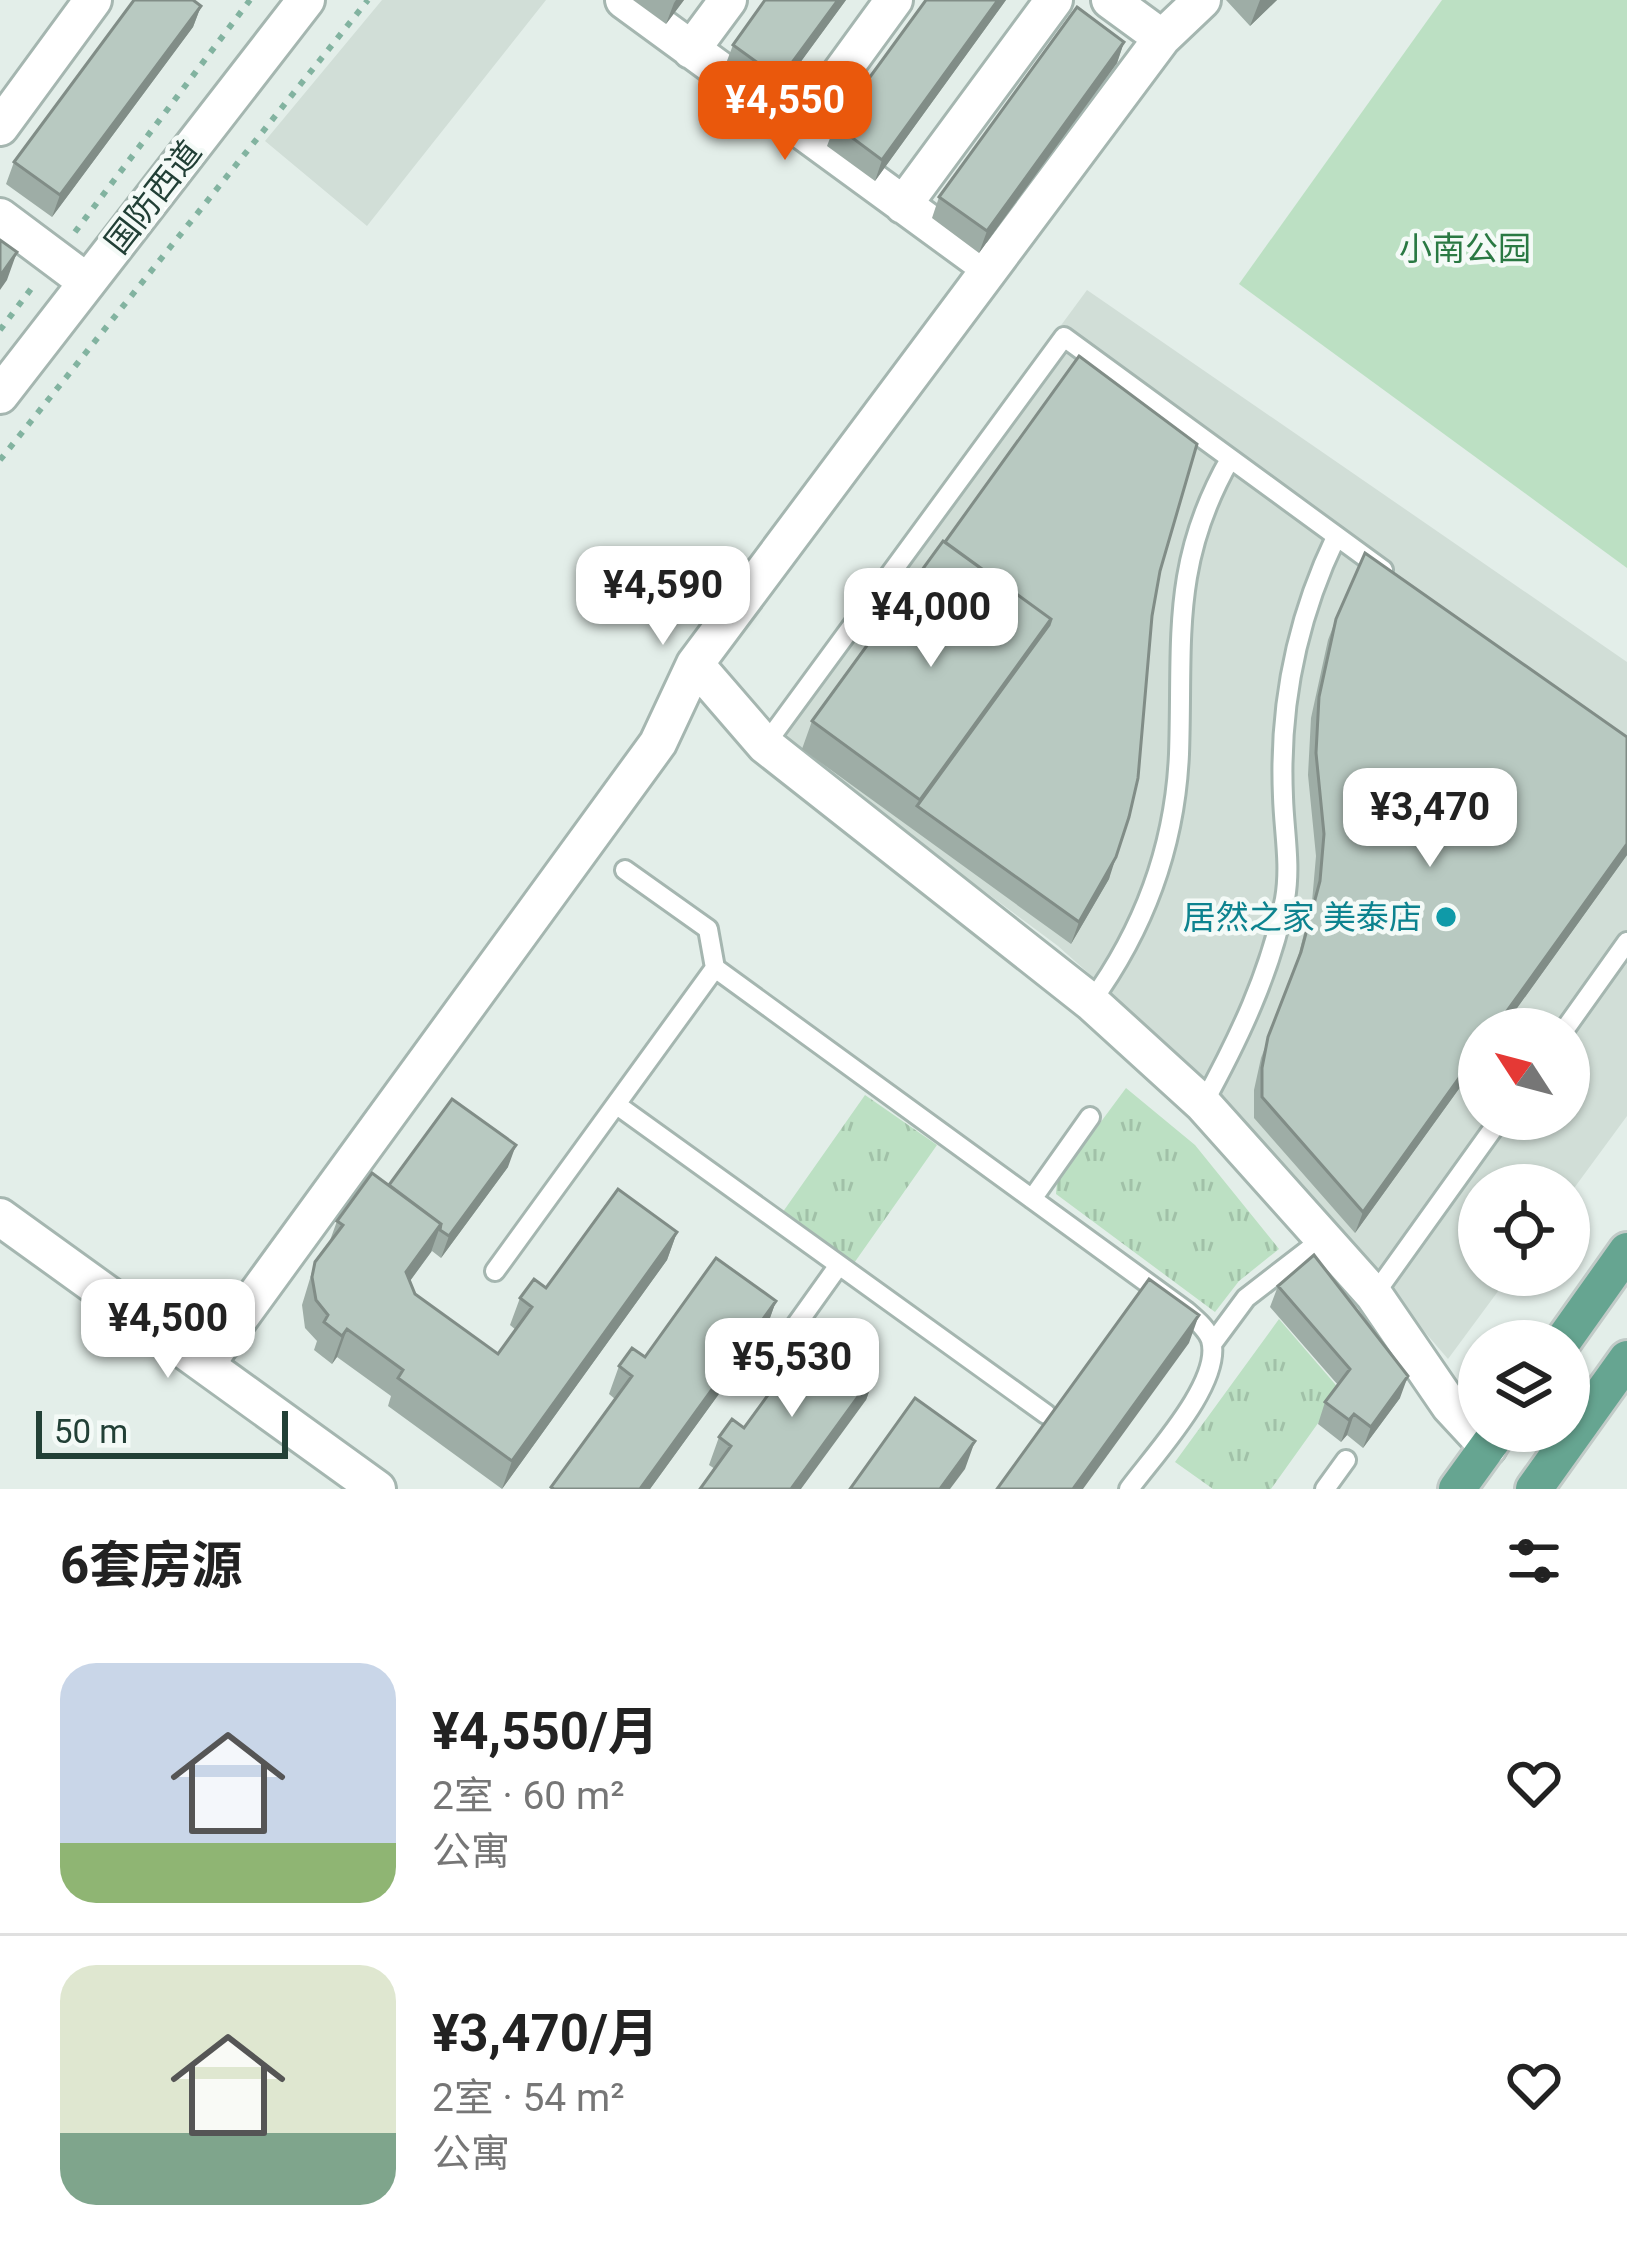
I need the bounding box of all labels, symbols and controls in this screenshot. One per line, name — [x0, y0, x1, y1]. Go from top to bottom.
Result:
pin: ¥4,550 — [687, 61, 883, 163]
text: ¥4,550 — [725, 77, 845, 123]
street label: 国防西道 — [97, 133, 209, 261]
park label: 小南公园 — [1399, 229, 1531, 268]
pin: ¥4,590 — [565, 546, 761, 648]
text: ¥4,590 — [603, 562, 723, 608]
pin: ¥4,000 — [833, 568, 1029, 670]
text: ¥4,000 — [871, 584, 991, 630]
pin: ¥3,470 — [1332, 768, 1528, 870]
text: ¥3,470 — [1370, 784, 1490, 830]
place label: 居然之家 美泰店 — [1183, 898, 1422, 937]
marker: 居然之家 美泰店 — [1433, 904, 1459, 930]
north arrow — [1458, 1008, 1590, 1140]
map controls — [1458, 1008, 1590, 1452]
button: locate — [1458, 1164, 1590, 1296]
pin: ¥4,500 — [70, 1279, 266, 1381]
text: ¥4,500 — [108, 1295, 228, 1341]
pin: ¥5,530 — [694, 1318, 890, 1420]
button: layers — [1458, 1320, 1590, 1452]
text: ¥5,530 — [732, 1334, 852, 1380]
scale bar — [36, 1405, 288, 1458]
text: 50 m — [54, 1412, 128, 1451]
icon: filters — [1501, 1528, 1567, 1594]
text: 6套房源 — [60, 1536, 242, 1595]
text: ¥4,550/月 — [432, 1702, 659, 1761]
icon: home — [156, 1711, 300, 1855]
icon: heart — [1501, 1750, 1567, 1816]
text: 2室 · 60 m² — [432, 1773, 624, 1819]
text: 公寓 — [432, 1829, 510, 1875]
text: ¥3,470/月 — [432, 2004, 659, 2063]
icon: home — [156, 2013, 300, 2157]
icon: heart — [1501, 2052, 1567, 2118]
text: 2室 · 54 m² — [432, 2075, 624, 2121]
text: 公寓 — [432, 2131, 510, 2177]

